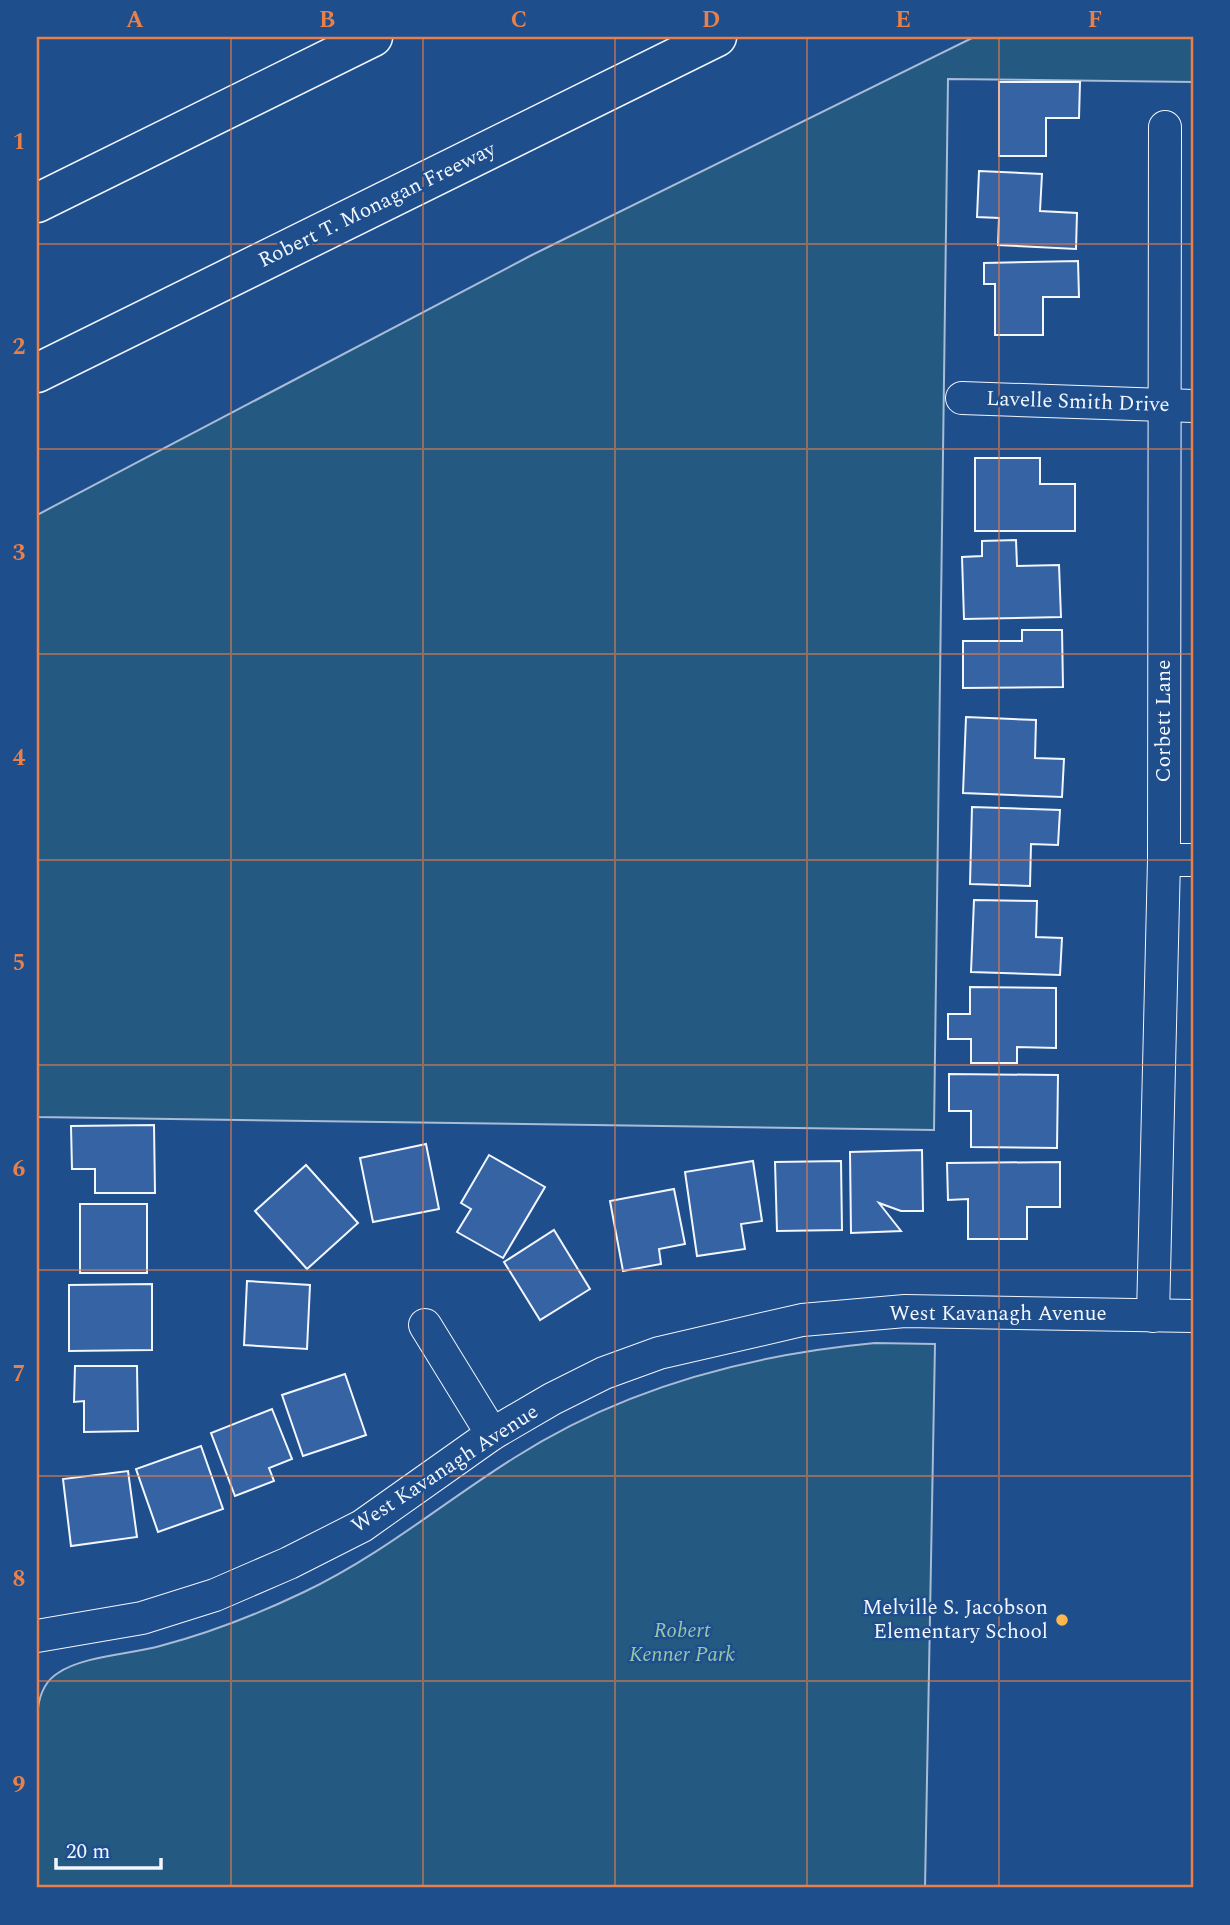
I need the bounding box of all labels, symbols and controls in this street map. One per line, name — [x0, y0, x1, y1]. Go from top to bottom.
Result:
text: A — [126, 3, 144, 38]
text: B — [319, 3, 335, 38]
text: C — [511, 3, 527, 38]
text: D — [702, 3, 720, 38]
text: E — [895, 3, 911, 38]
text: F — [1088, 3, 1102, 38]
text: 1 — [13, 125, 25, 160]
street label: Robert T. Monagan Freeway — [253, 133, 502, 277]
text: 2 — [13, 330, 26, 365]
street label: Lavelle Smith Drive — [986, 383, 1170, 421]
text: 3 — [13, 536, 26, 571]
street label: Corbett Lane — [1148, 660, 1180, 783]
text: 4 — [13, 741, 26, 776]
text: 5 — [13, 946, 25, 981]
text: 6 — [13, 1152, 26, 1187]
street label: West Kavanagh Avenue — [889, 1298, 1107, 1330]
text: 7 — [13, 1357, 25, 1392]
street label: West Kavanagh Avenue — [345, 1396, 545, 1542]
text: 8 — [13, 1562, 25, 1597]
place label: Melville S. Jacobson Elementary School — [862, 1592, 1048, 1648]
marker: Melville S. Jacobson Elementary School — [1054, 1612, 1070, 1628]
park label: Robert Kenner Park — [629, 1615, 735, 1671]
text: 9 — [13, 1768, 26, 1803]
scale bar — [56, 1827, 161, 1871]
text: 20 m — [66, 1836, 110, 1868]

